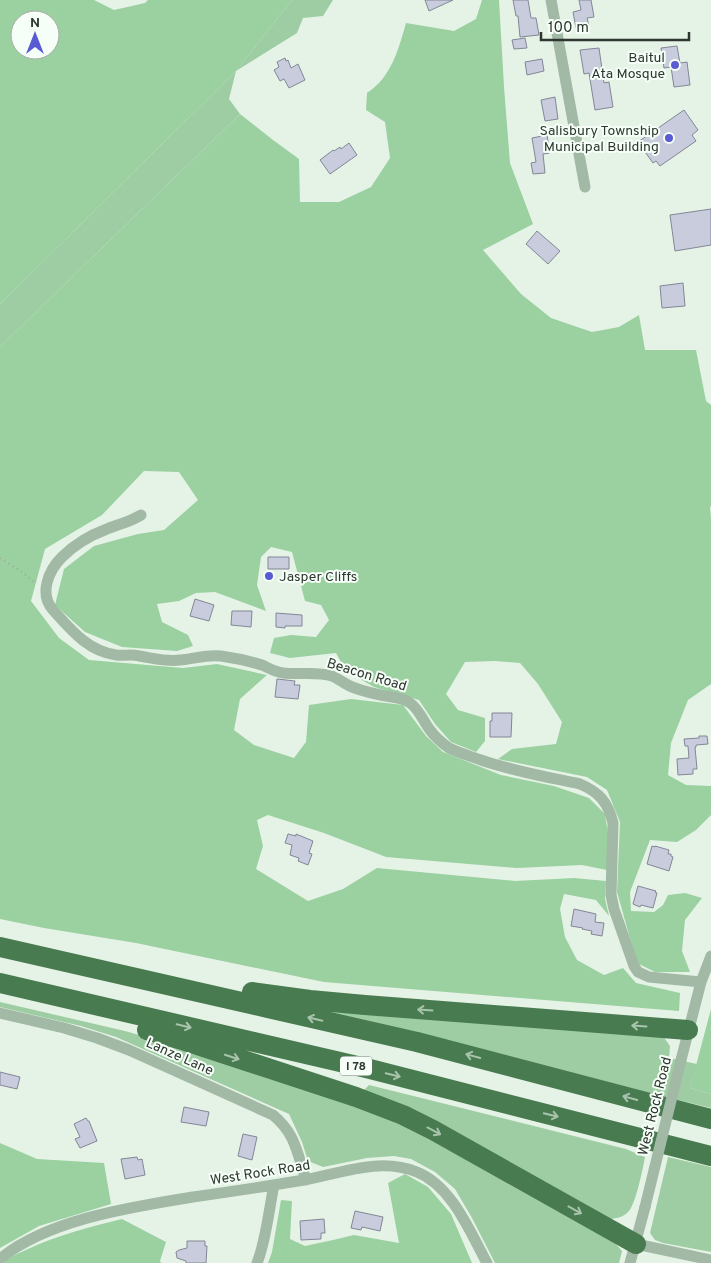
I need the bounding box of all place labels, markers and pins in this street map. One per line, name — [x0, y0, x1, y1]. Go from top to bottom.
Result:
place label: Baitul Ata Mosque — [591, 50, 665, 83]
marker: Baitul Ata Mosque — [669, 59, 681, 71]
place label: Salisbury Township Municipal Building — [540, 123, 659, 156]
marker: Salisbury Township Municipal Building — [663, 132, 675, 144]
place label: Jasper Cliffs — [279, 569, 357, 586]
marker: Jasper Cliffs — [263, 570, 275, 582]

